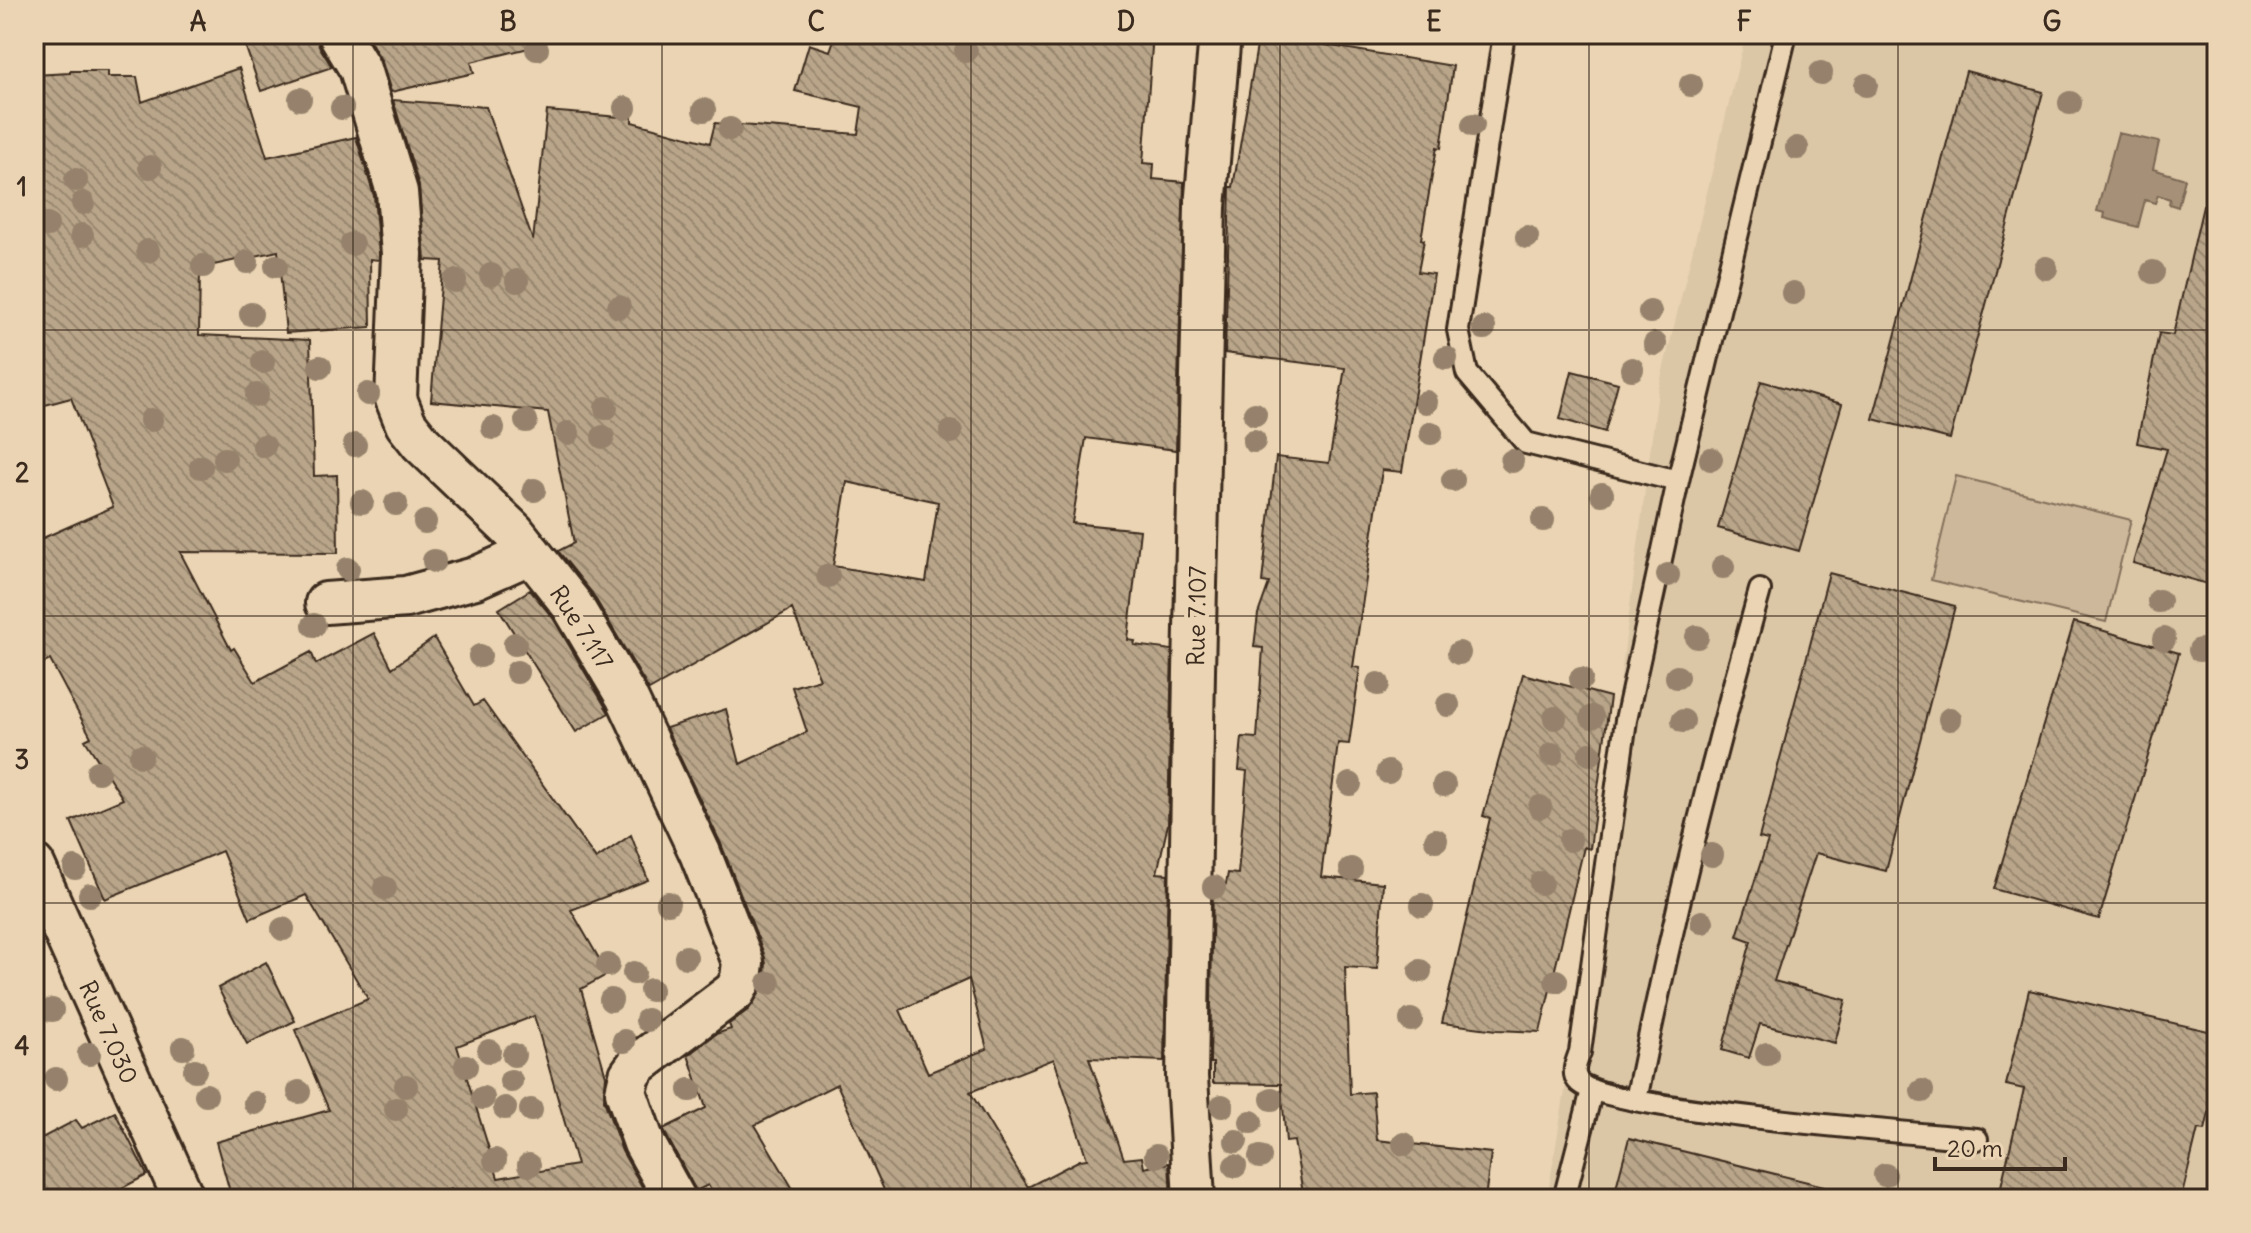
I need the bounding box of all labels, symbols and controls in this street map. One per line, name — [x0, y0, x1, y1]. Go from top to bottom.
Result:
text: A — [190, 5, 207, 38]
text: B — [499, 5, 517, 38]
text: C — [807, 5, 825, 38]
text: D — [1117, 5, 1135, 38]
text: E — [1426, 5, 1442, 38]
text: F — [1737, 5, 1752, 38]
text: G — [2043, 5, 2062, 38]
text: 1 — [17, 170, 27, 203]
text: 2 — [15, 456, 29, 489]
street label: Rue 7.107 — [1180, 565, 1212, 666]
street label: Rue 7.117 — [544, 579, 620, 675]
text: 3 — [15, 743, 29, 776]
street label: Rue 7.030 — [73, 976, 145, 1088]
text: 4 — [14, 1029, 30, 1062]
scale bar — [1935, 1121, 2065, 1171]
text: 20 m — [1947, 1133, 2003, 1163]

